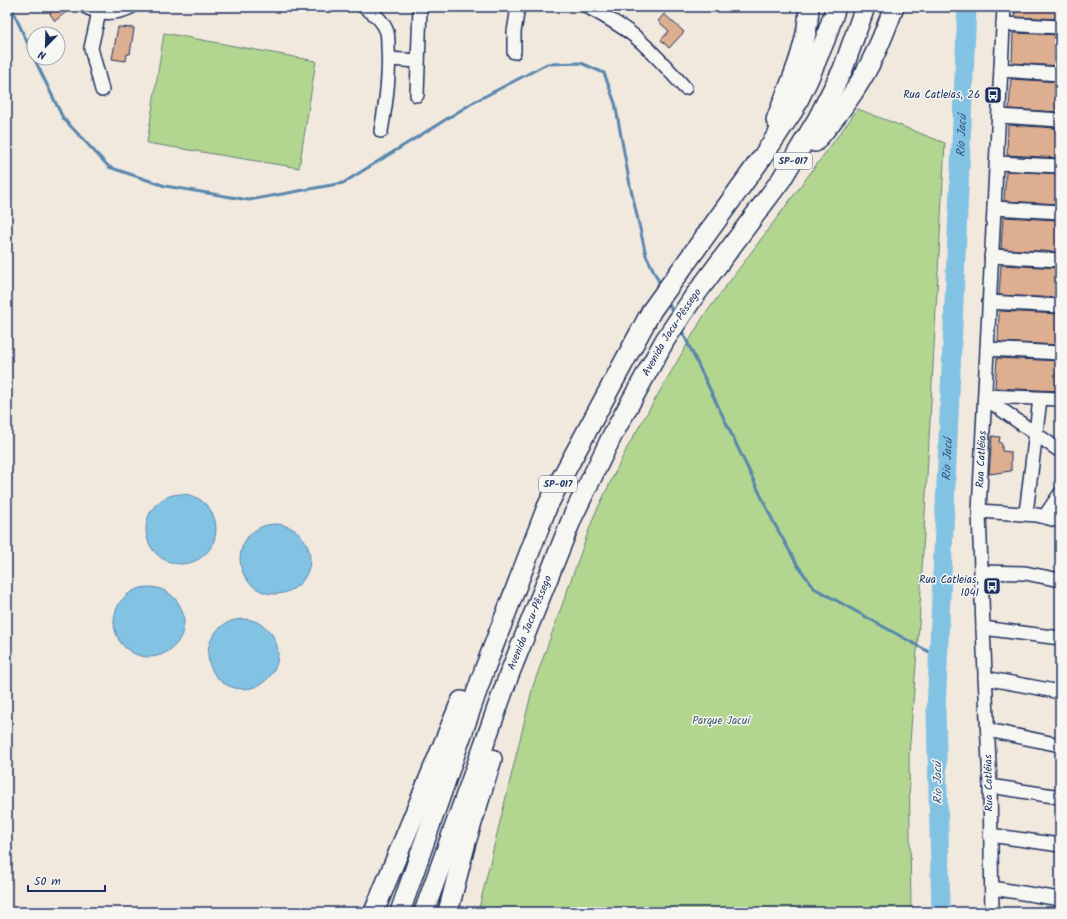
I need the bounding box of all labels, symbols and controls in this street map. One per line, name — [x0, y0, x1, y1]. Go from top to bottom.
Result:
north arrow — [26, 26, 66, 66]
text: N — [36, 45, 49, 64]
bus stop icon: Rua Catleias, 26 — [983, 85, 1003, 105]
place label: Rua Catleias, 26 — [903, 86, 980, 104]
water label: Rio Jacú — [951, 112, 972, 157]
road number: SP-017 — [774, 153, 812, 169]
street label: Avenida Jacu-Pêssego — [638, 285, 706, 380]
street label: Rua Catléias — [971, 430, 992, 488]
water label: Rio Jacú — [937, 435, 958, 481]
road number: SP-017 — [539, 476, 577, 492]
place label: Rua Catleias, 1041 — [919, 571, 979, 602]
street label: Avenida Jacu-Pêssego — [503, 573, 557, 673]
bus stop icon: Rua Catleias, 1041 — [982, 576, 1002, 596]
park label: Parque Jacuí — [692, 712, 752, 730]
street label: Rua Catléias — [979, 754, 998, 812]
water label: Rio Jacú — [928, 759, 948, 804]
scale bar — [28, 867, 105, 893]
text: 50 m — [34, 872, 61, 891]

